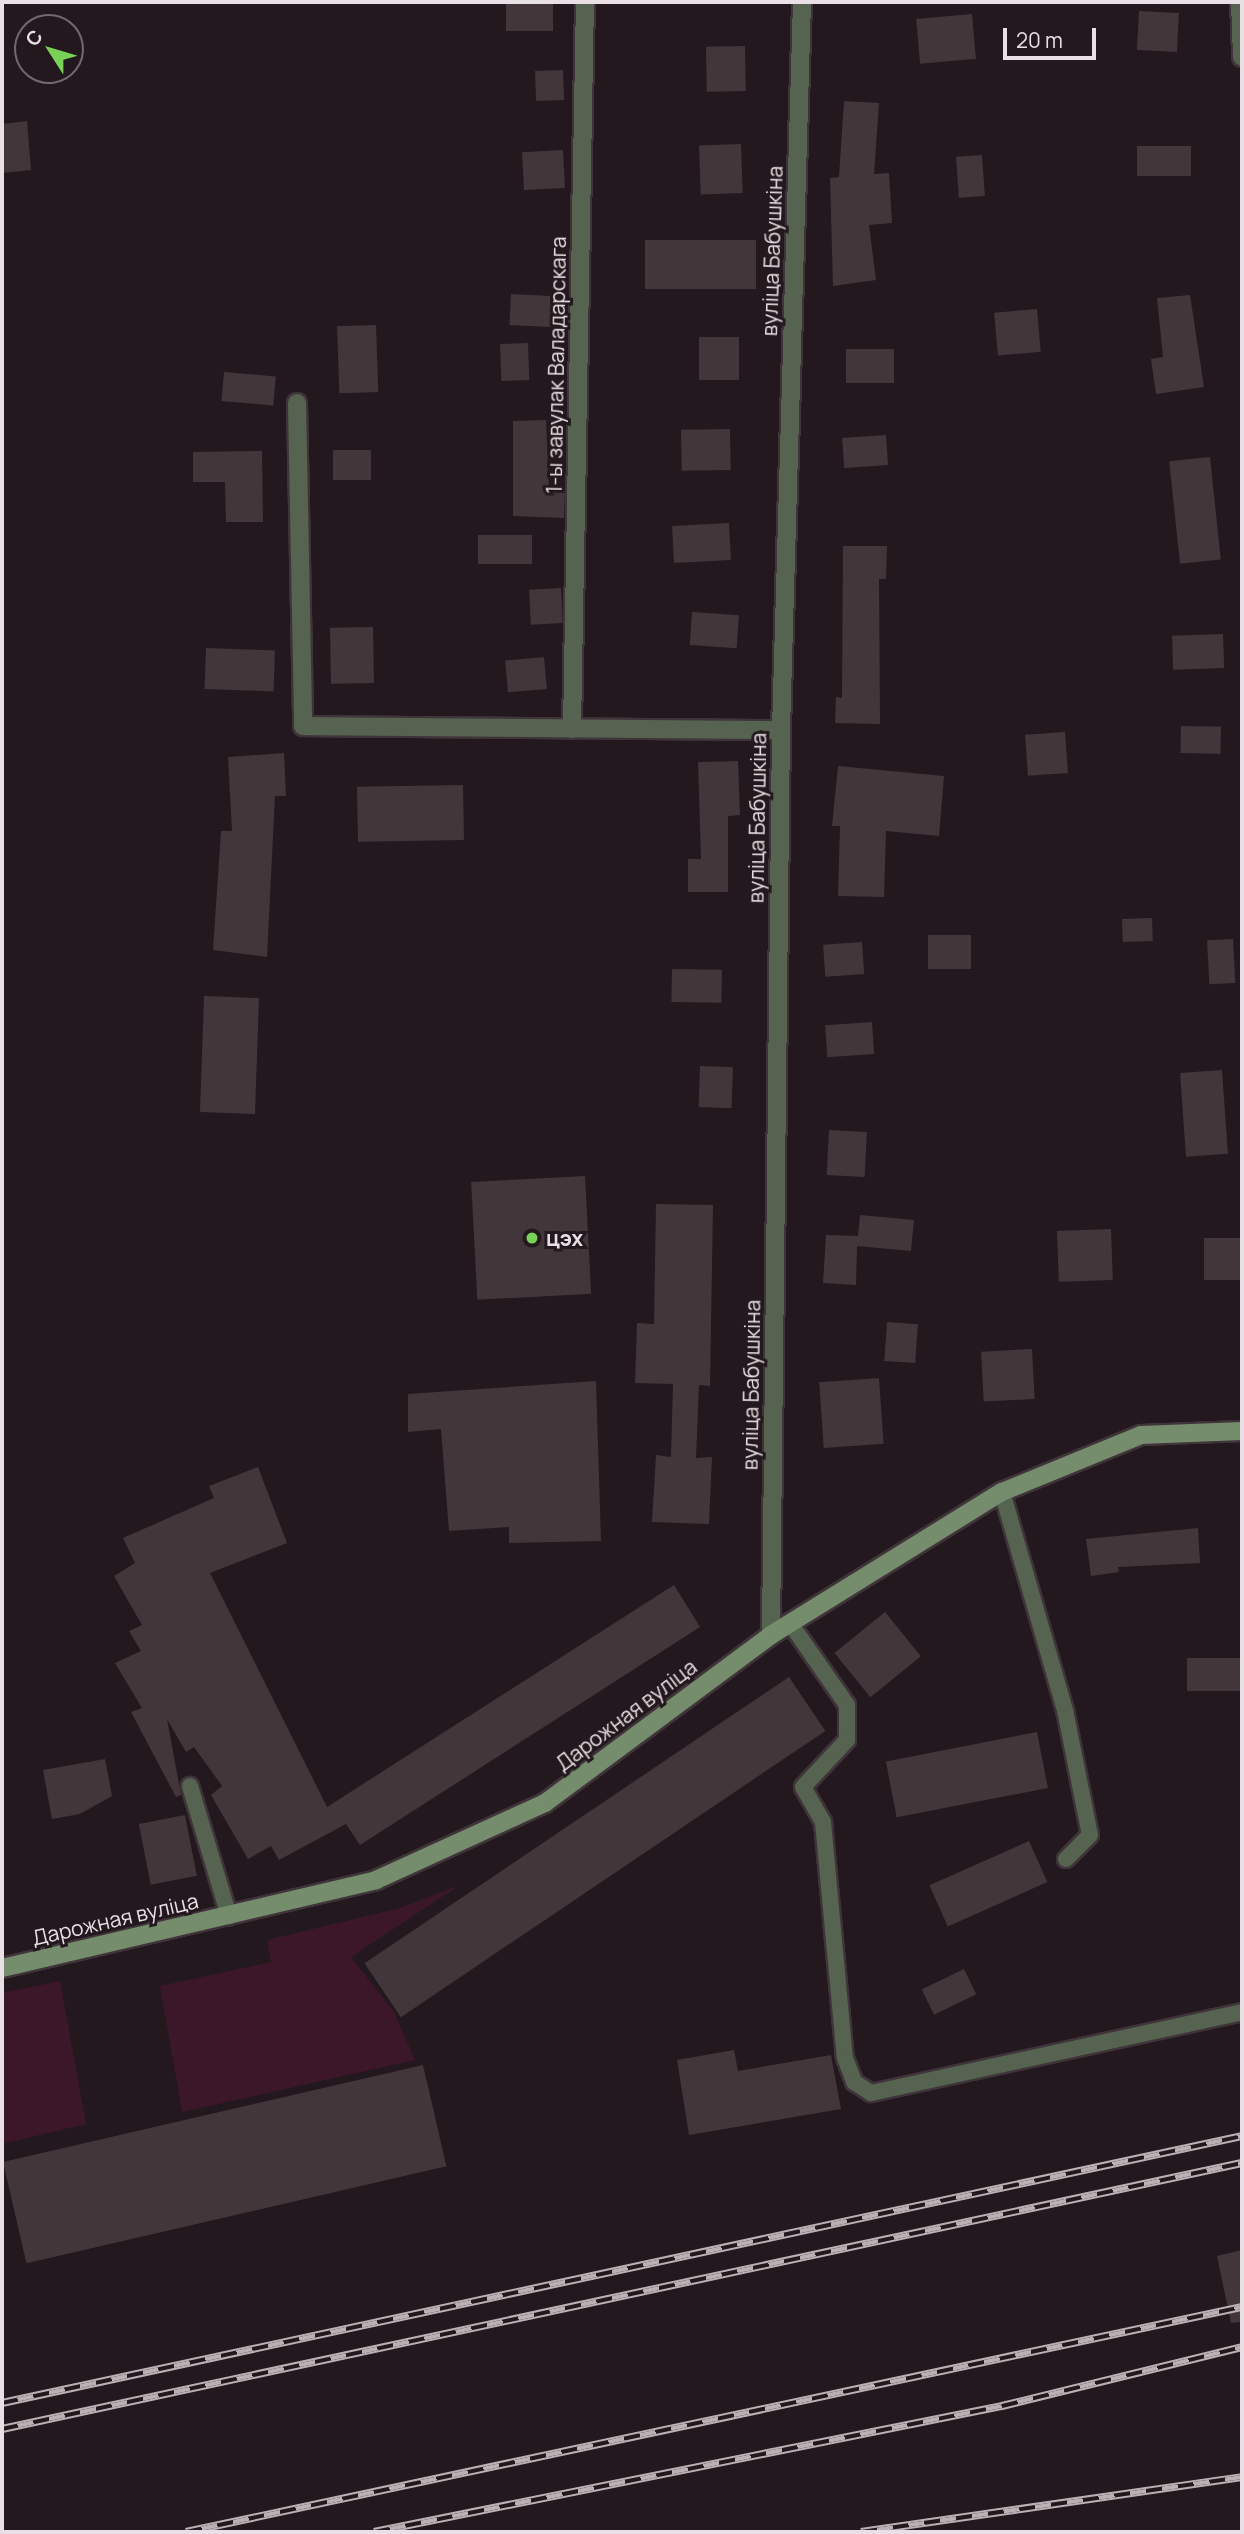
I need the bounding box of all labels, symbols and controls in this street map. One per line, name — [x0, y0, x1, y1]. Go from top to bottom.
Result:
north arrow — [14, 14, 84, 84]
scale bar — [1006, 14, 1099, 58]
text: С — [19, 24, 48, 51]
text: 20 m — [1016, 26, 1063, 54]
street label: вуліца Бабушкіна — [756, 165, 788, 337]
street label: 1-ы завулак Валадарскага — [541, 236, 571, 494]
street label: вуліца Бабушкіна — [743, 733, 771, 903]
place label: цэх — [546, 1225, 583, 1251]
marker: цэх — [524, 1230, 540, 1246]
street label: вуліца Бабушкіна — [737, 1300, 765, 1470]
street label: Дарожная вуліца — [551, 1654, 701, 1776]
street label: Дарожная вуліца — [29, 1888, 201, 1950]

